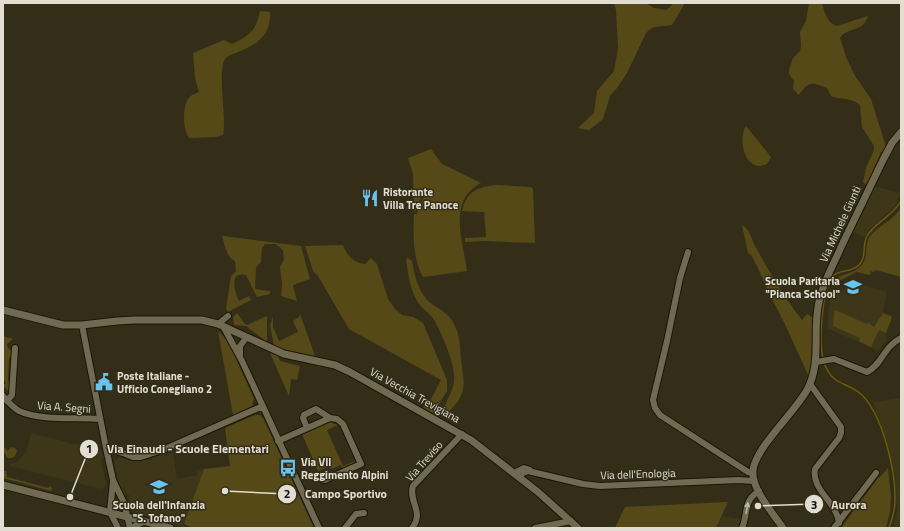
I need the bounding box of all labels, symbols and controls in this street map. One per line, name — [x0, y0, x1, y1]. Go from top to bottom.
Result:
street label: Via Michele Giunti — [815, 183, 865, 265]
place label: Ristorante Villa Tre Panoce — [383, 184, 459, 213]
restaurant icon: Ristorante Villa Tre Panoce — [360, 188, 380, 208]
place label: Scuola Paritaria "Pianca School" — [765, 273, 840, 302]
school or university icon: Scuola Paritaria "Pianca School" — [843, 277, 863, 297]
street label: Via Vecchia Trevigiana — [367, 364, 463, 427]
place label: Poste Italiane - Ufficio Conegliano 2 — [117, 368, 212, 397]
public building icon: Poste Italiane - Ufficio Conegliano 2 — [94, 372, 114, 392]
street label: Via A. Segni — [37, 397, 91, 417]
callout: Via Einaudi - Scuole Elementari — [79, 437, 277, 461]
street label: Via Treviso — [402, 437, 446, 485]
text: 1 — [86, 439, 92, 458]
text: Via Einaudi - Scuole Elementari — [107, 439, 269, 458]
place label: Via VII Reggimento Alpini — [301, 454, 389, 483]
bus stop icon: Via VII Reggimento Alpini — [278, 458, 298, 478]
street label: Via dell'Enologia — [600, 465, 676, 483]
school or university icon: Scuola dell'Infanzia "S. Tofano" — [149, 477, 169, 497]
callout: Campo Sportivo — [277, 482, 395, 506]
text: 2 — [284, 484, 290, 503]
text: Campo Sportivo — [305, 484, 387, 503]
callout: Aurora — [804, 492, 875, 516]
text: 3 — [811, 495, 817, 514]
text: Aurora — [831, 495, 867, 514]
place label: Scuola dell'Infanzia "S. Tofano" — [113, 497, 206, 526]
one-way arrow — [744, 501, 750, 514]

